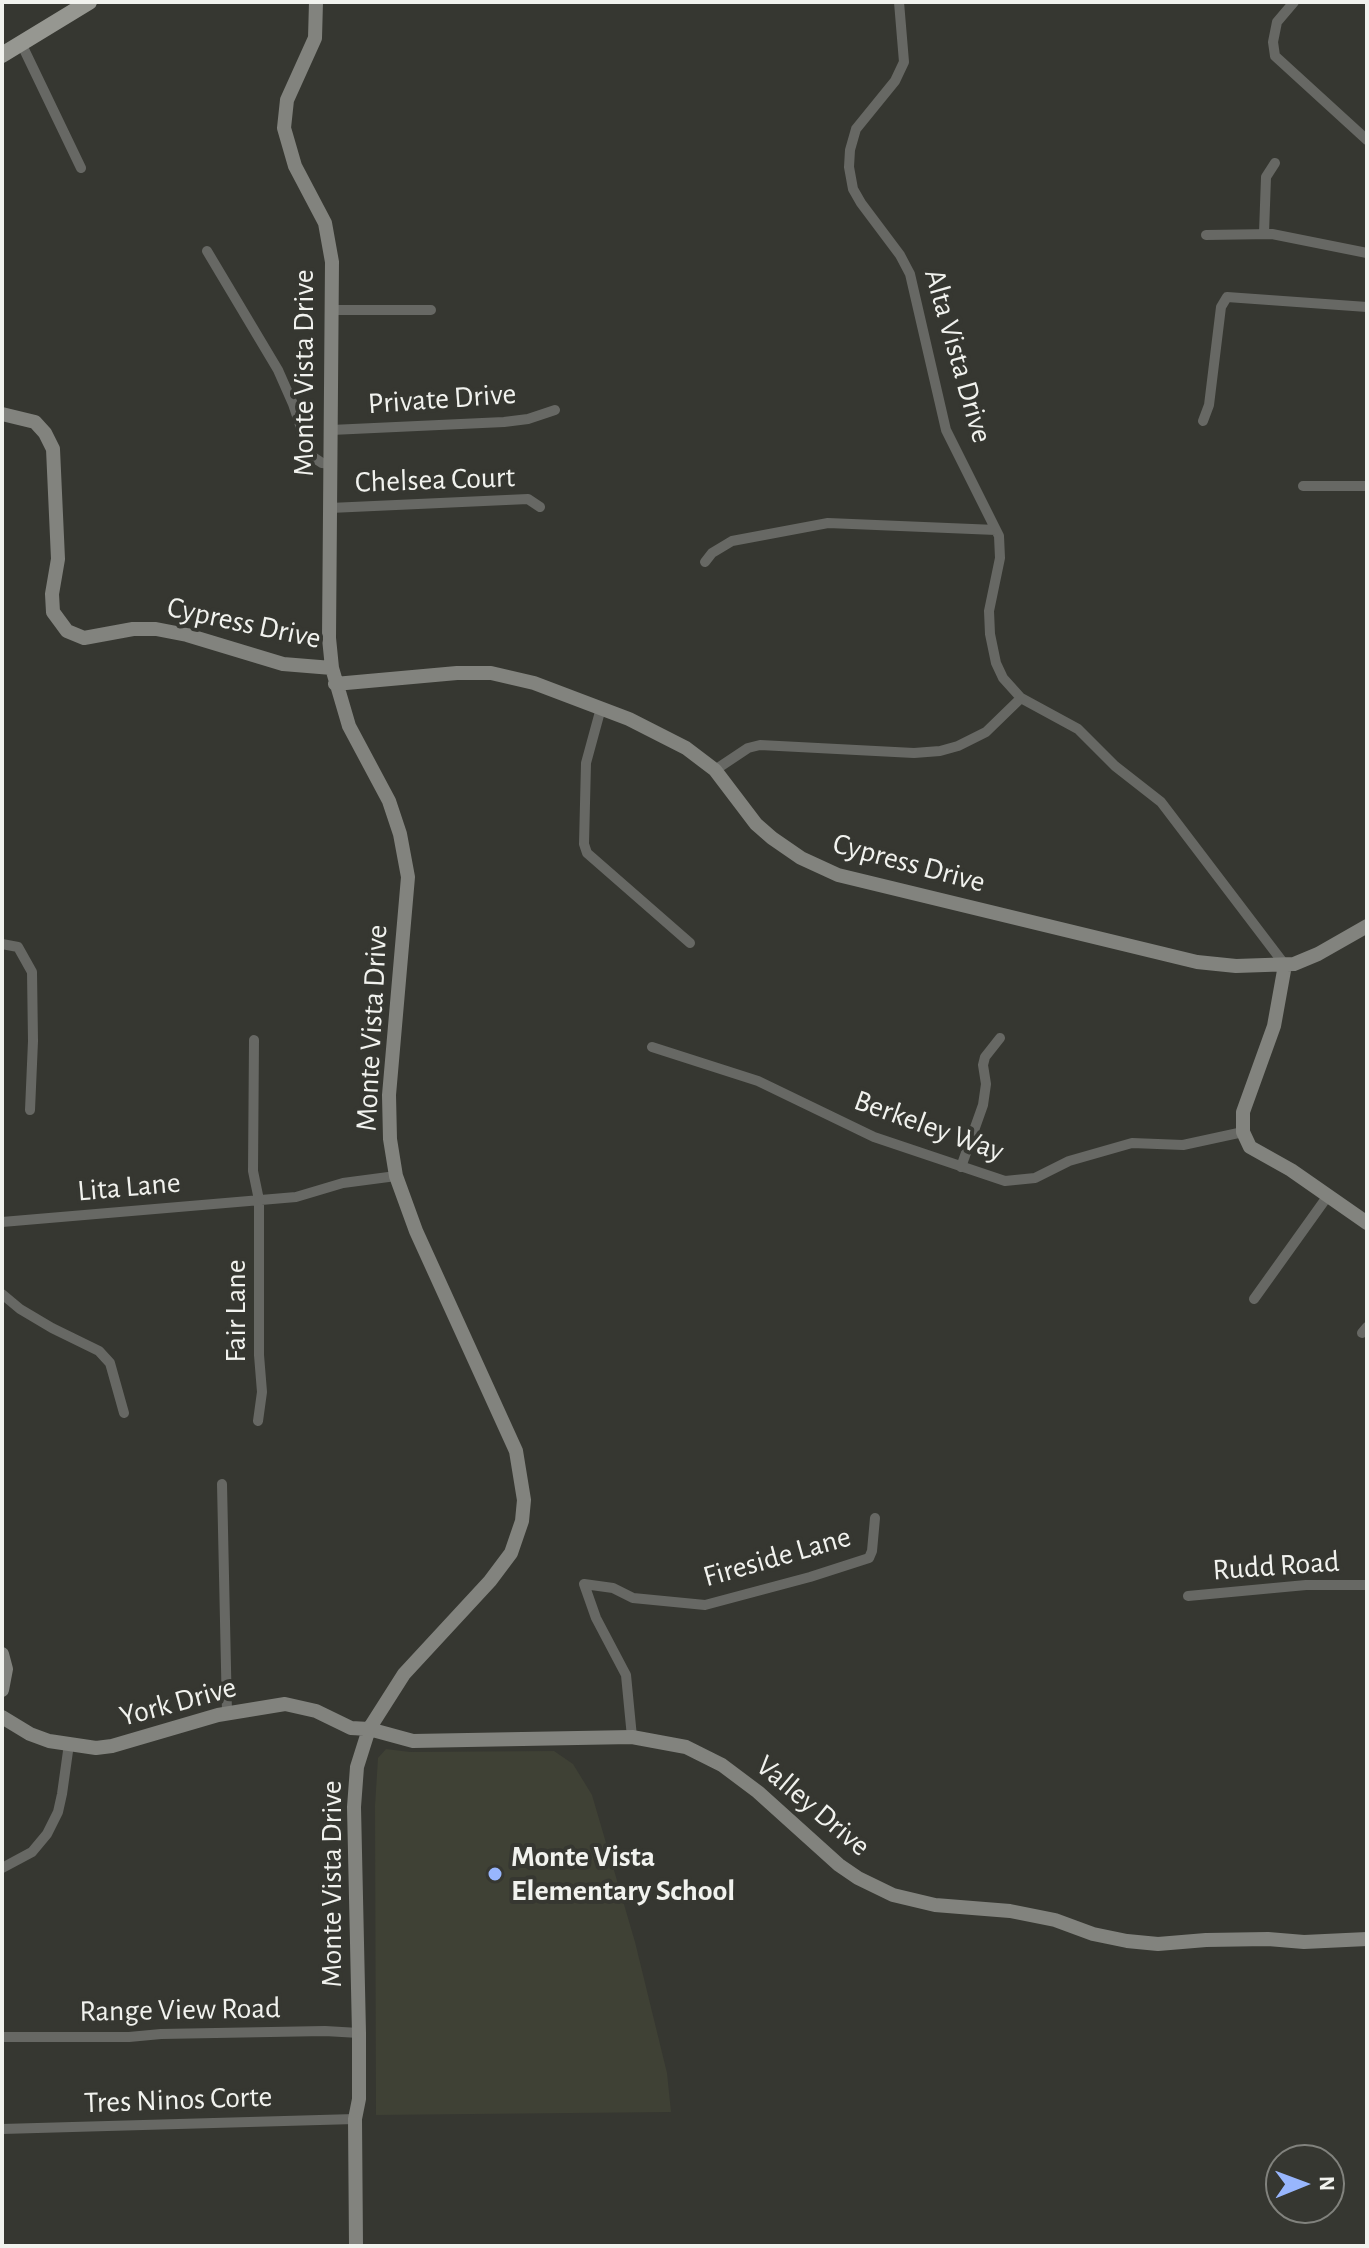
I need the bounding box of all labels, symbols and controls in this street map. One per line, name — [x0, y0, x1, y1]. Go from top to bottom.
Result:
street label: Alta Vista Drive — [916, 265, 1000, 447]
street label: Monte Vista Drive — [286, 270, 322, 476]
street label: Private Drive — [367, 376, 517, 422]
street label: Chelsea Court — [354, 459, 516, 501]
street label: Cypress Drive — [164, 589, 324, 657]
street label: Cypress Drive — [829, 825, 989, 901]
street label: Monte Vista Drive — [349, 924, 395, 1132]
street label: Berkeley Way — [849, 1082, 1009, 1170]
street label: Lita Lane — [76, 1165, 182, 1209]
street label: Fair Lane — [218, 1259, 254, 1363]
street label: Fireside Lane — [699, 1519, 855, 1595]
street label: Rudd Road — [1211, 1544, 1341, 1588]
street label: York Drive — [116, 1669, 240, 1735]
street label: Valley Drive — [749, 1748, 877, 1864]
street label: Monte Vista Drive — [314, 1781, 350, 1987]
place label: Monte Vista Elementary School — [511, 1839, 735, 1910]
marker: Monte Vista Elementary School — [486, 1865, 504, 1883]
street label: Range View Road — [79, 1990, 281, 2030]
street label: Tres Ninos Corte — [83, 2079, 273, 2121]
north arrow — [1265, 2144, 1345, 2224]
text: N — [1316, 2176, 1338, 2191]

